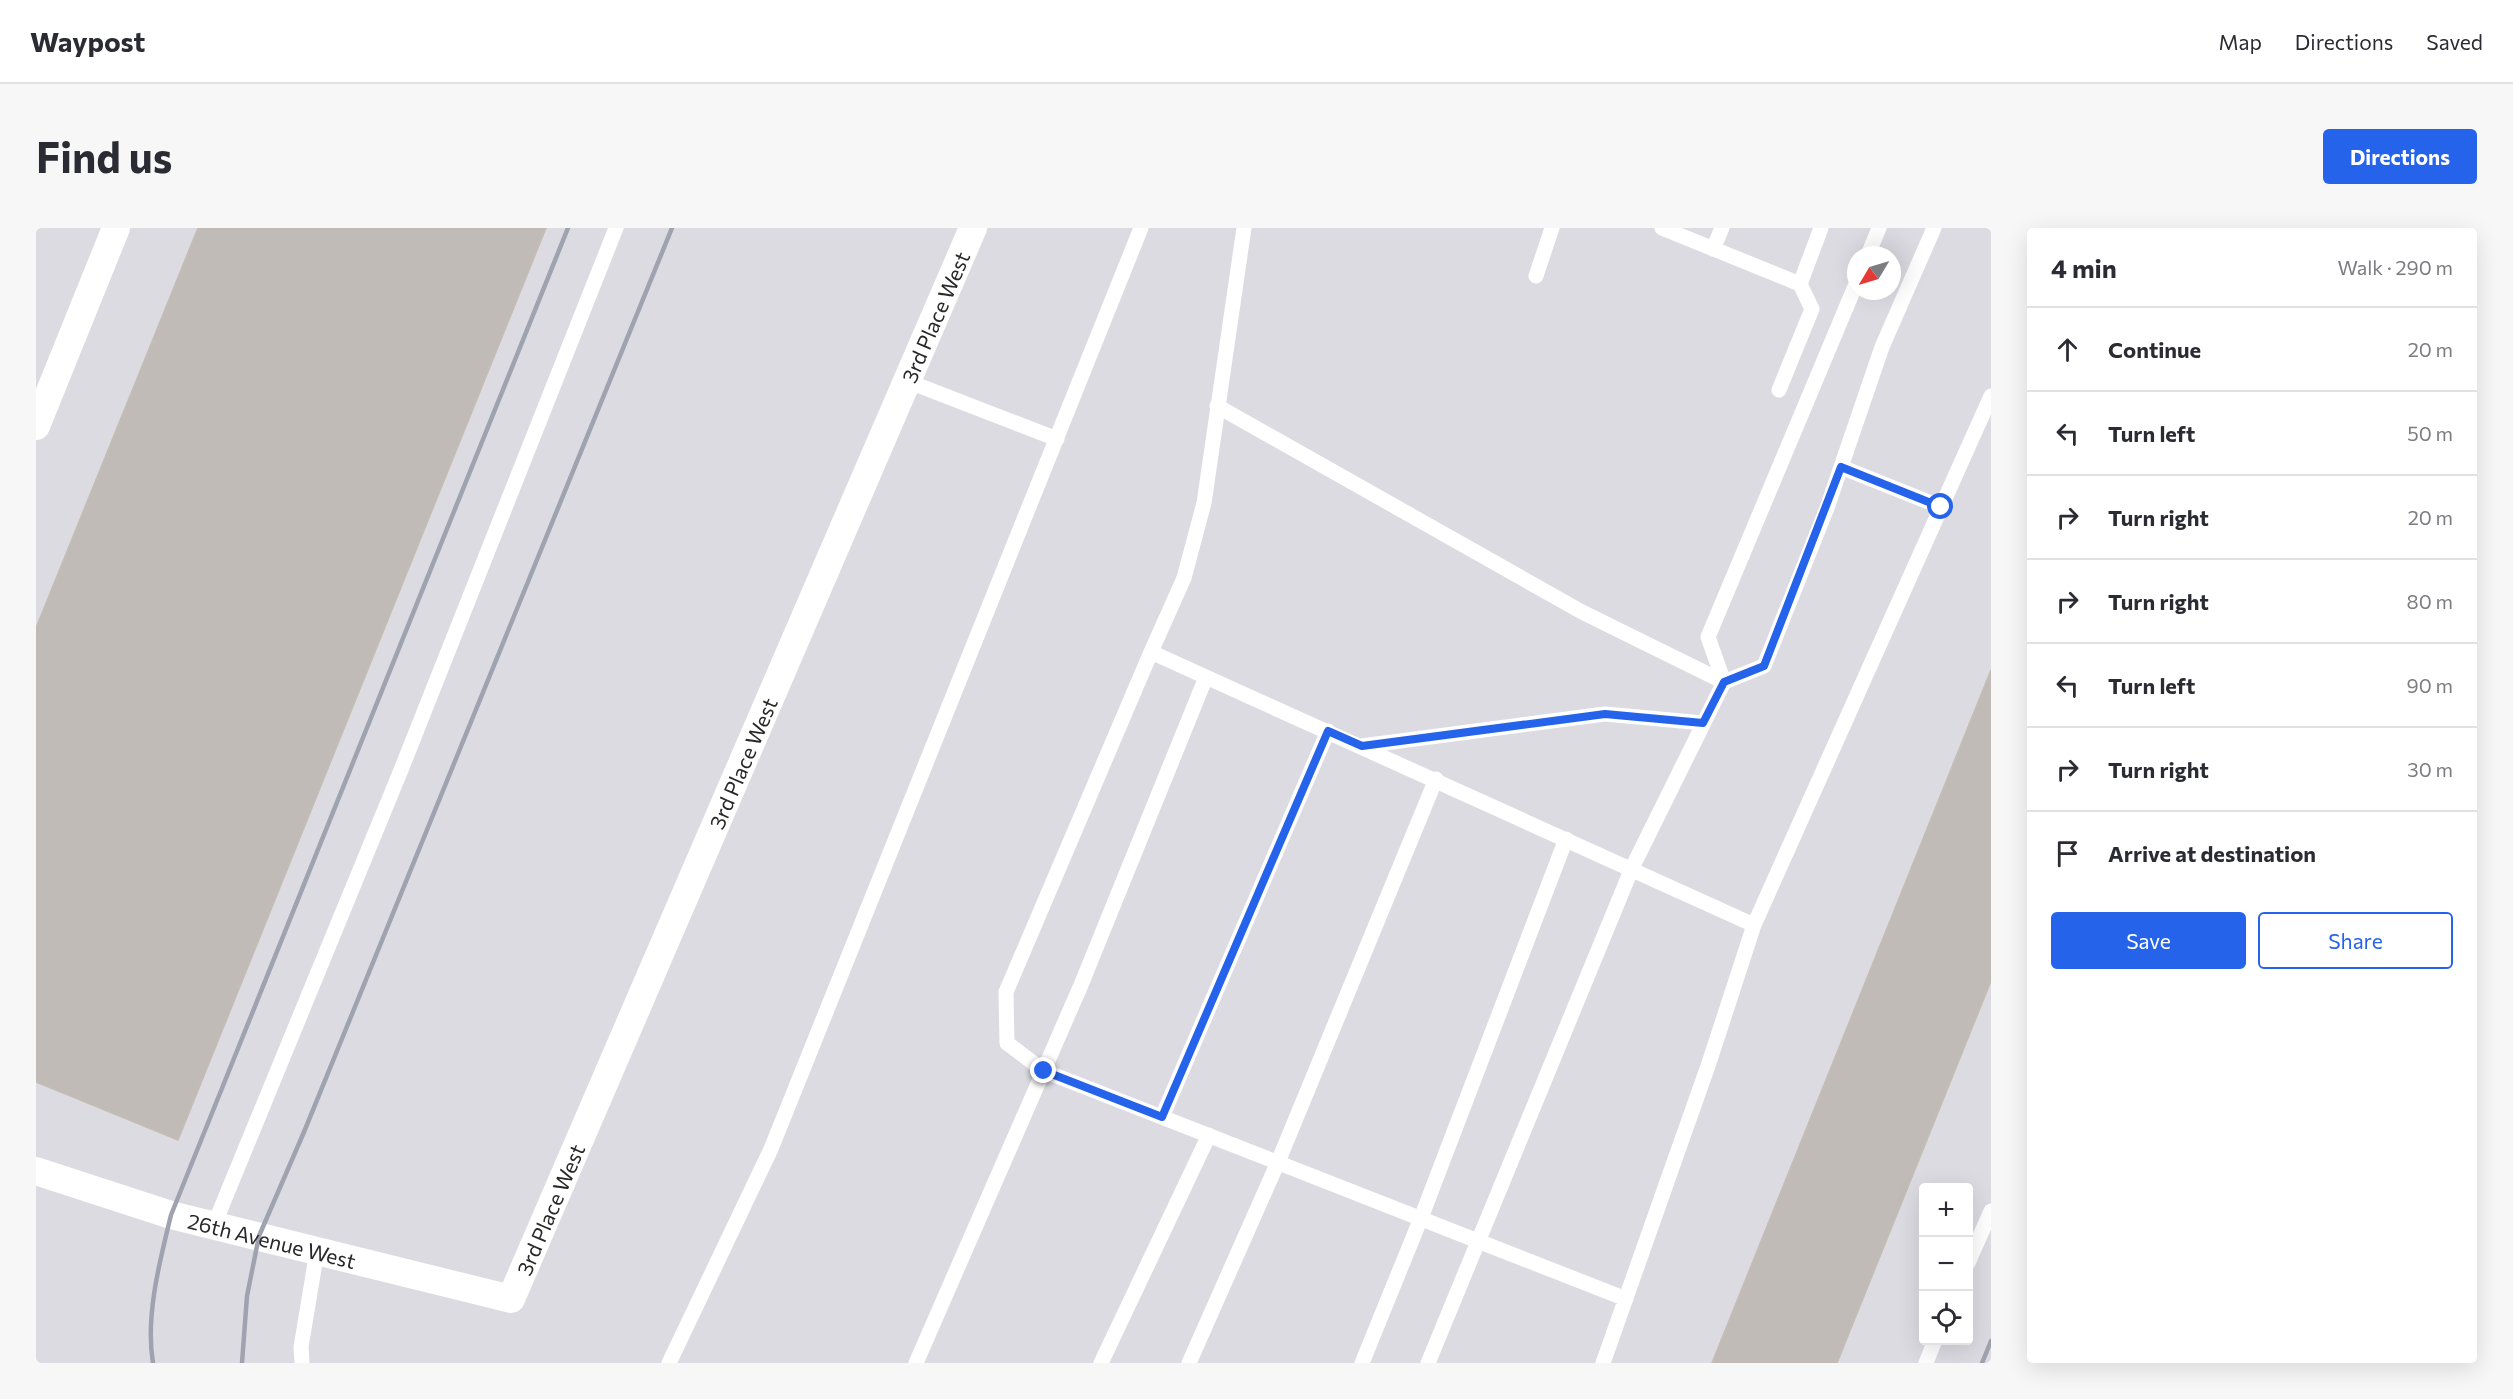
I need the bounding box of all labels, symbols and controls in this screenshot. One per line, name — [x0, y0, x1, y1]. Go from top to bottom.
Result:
text: Waypost — [30, 24, 145, 58]
text: Map — [2219, 29, 2262, 54]
text: Directions — [2295, 29, 2393, 54]
text: Saved — [2426, 29, 2483, 54]
button: Directions — [2323, 129, 2477, 184]
text: Find us — [36, 130, 172, 182]
north arrow — [1847, 246, 1901, 300]
street label: 3rd Place West — [895, 247, 974, 386]
text: 4 min — [2051, 252, 2117, 283]
text: Walk · 290 m — [2337, 255, 2453, 279]
icon: ahead — [2051, 333, 2084, 366]
text: Continue — [2108, 336, 2201, 363]
text: 20 m — [2408, 337, 2453, 361]
icon: left — [2051, 417, 2084, 450]
text: Turn left — [2108, 420, 2195, 447]
text: 50 m — [2407, 421, 2453, 445]
route start — [1927, 493, 1953, 519]
icon: right — [2051, 501, 2084, 534]
text: Turn right — [2108, 504, 2209, 531]
text: 20 m — [2408, 505, 2453, 529]
icon: right — [2051, 585, 2084, 618]
text: Turn right — [2108, 588, 2209, 615]
text: 80 m — [2407, 589, 2453, 613]
icon: left — [2051, 669, 2084, 702]
text: Turn left — [2108, 672, 2195, 699]
text: 90 m — [2407, 673, 2453, 697]
street label: 3rd Place West — [703, 694, 782, 832]
icon: right — [2051, 753, 2084, 786]
text: Turn right — [2108, 756, 2209, 783]
text: 30 m — [2407, 757, 2453, 781]
icon: arrive — [2051, 837, 2084, 870]
text: Arrive at destination — [2108, 840, 2316, 867]
button: Save — [2051, 912, 2246, 969]
button: Share — [2258, 912, 2453, 969]
route end — [1030, 1057, 1056, 1083]
street label: 3rd Place West — [510, 1140, 589, 1279]
map controls — [1919, 1183, 1973, 1345]
button: + — [1919, 1183, 1973, 1237]
street label: 26th Avenue West — [185, 1207, 359, 1273]
button: − — [1919, 1237, 1973, 1291]
button: locate — [1919, 1291, 1973, 1345]

